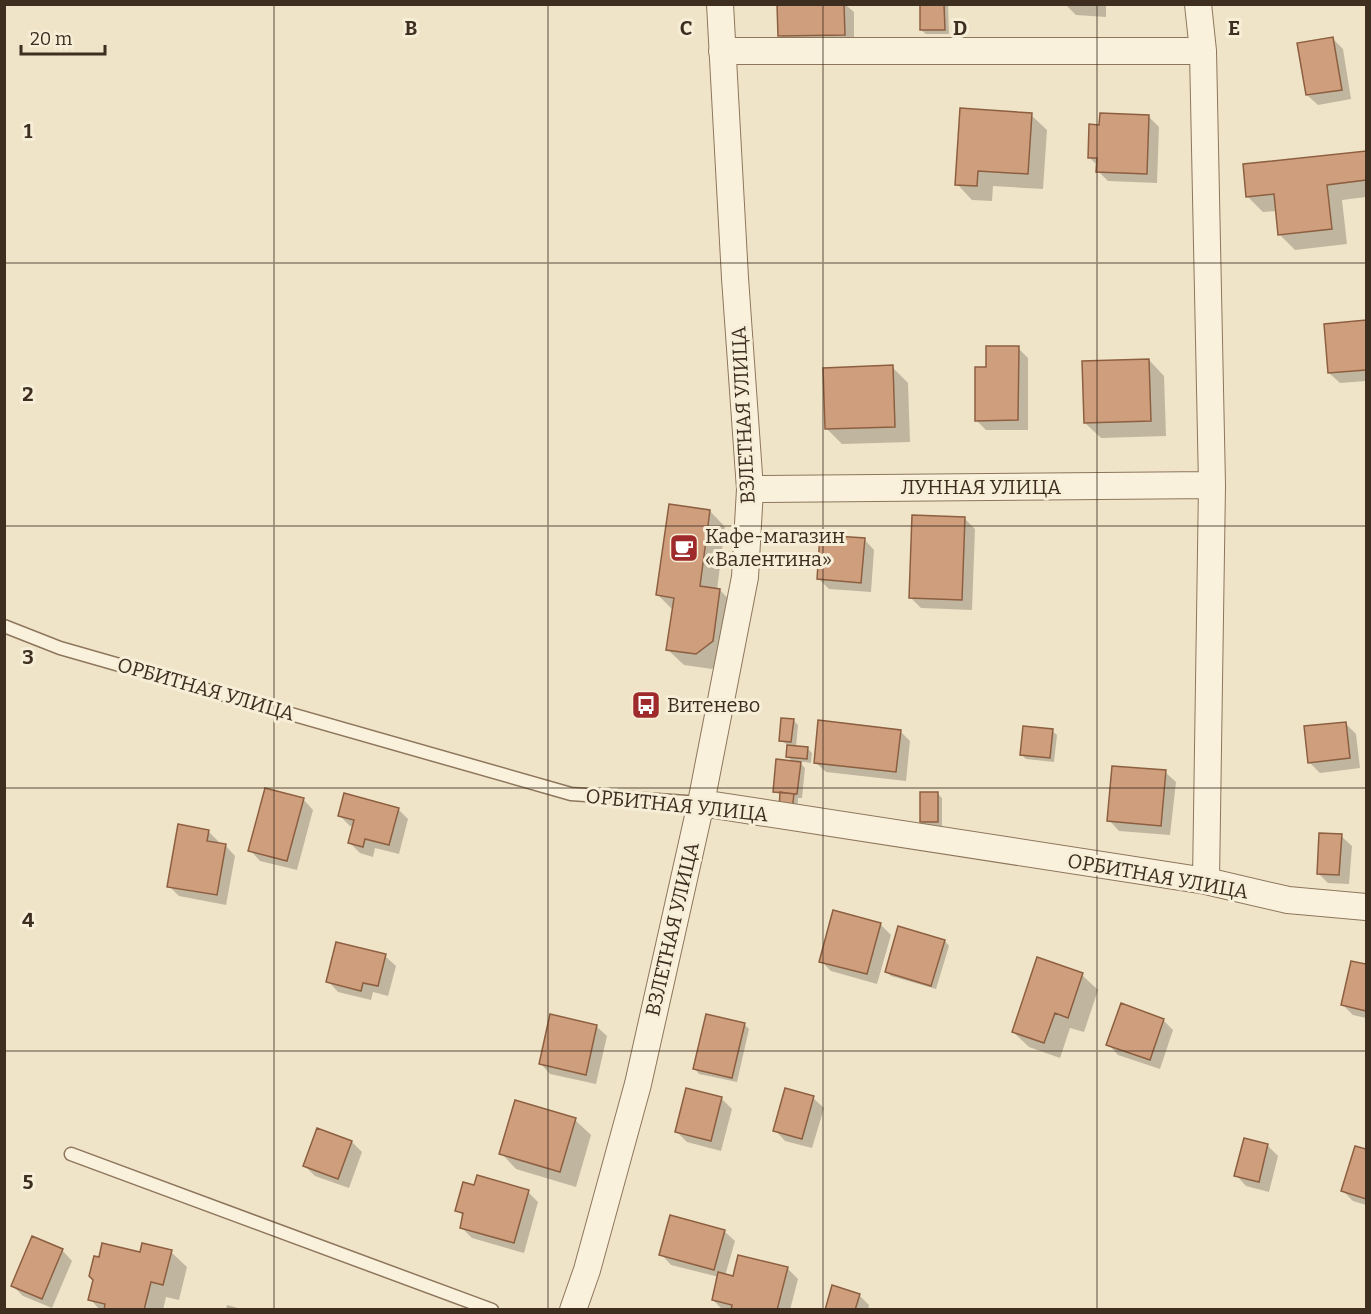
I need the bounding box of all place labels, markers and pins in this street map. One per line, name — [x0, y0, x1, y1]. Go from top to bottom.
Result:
place label: Кафе-магазин «Валентина» — [705, 524, 845, 571]
cafe icon: Кафе-магазин «Валентина» — [668, 532, 700, 564]
bus stop icon: Витенево — [630, 689, 662, 721]
place label: Витенево — [667, 693, 760, 717]

